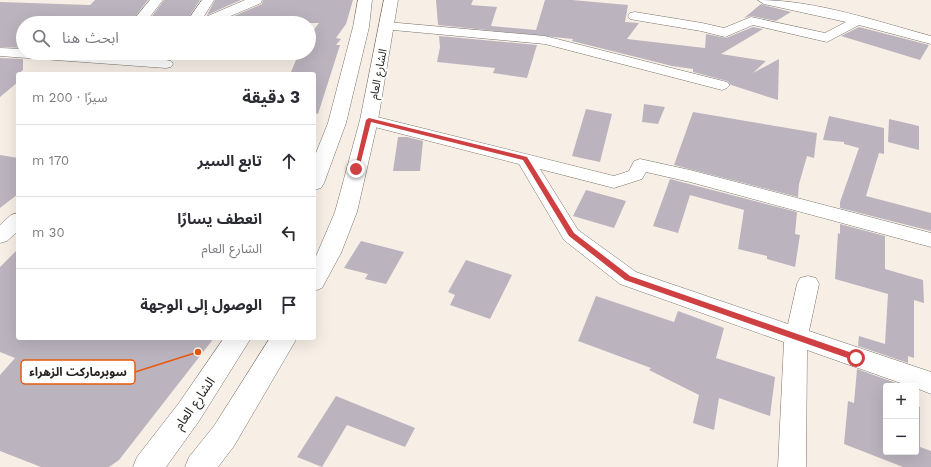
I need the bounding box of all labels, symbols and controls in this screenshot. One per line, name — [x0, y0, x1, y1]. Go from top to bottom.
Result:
search box — [16, 16, 316, 60]
icon: search — [30, 27, 52, 49]
text: ابحث هنا — [62, 29, 119, 47]
street label: الشارع العام — [367, 48, 391, 101]
text: 3 دقيقة — [242, 87, 300, 107]
text: سيرًا · 200 m — [32, 90, 107, 105]
icon: ahead — [278, 150, 300, 172]
text: تابع السير — [198, 152, 262, 170]
text: 170 m — [32, 153, 69, 168]
route end — [347, 160, 365, 178]
text: انعطف يسارًا — [177, 210, 262, 228]
icon: left — [278, 222, 300, 244]
text: 30 m — [32, 225, 65, 240]
text: الشارع العام — [202, 241, 262, 256]
icon: arrive — [278, 294, 300, 316]
text: الوصول إلى الوجهة — [140, 296, 262, 314]
route start — [847, 349, 865, 367]
callout: سوبرماركت الزهراء — [21, 360, 135, 384]
text: سوبرماركت الزهراء — [29, 365, 127, 379]
street label: الشارع العام — [171, 374, 220, 434]
map controls — [883, 383, 919, 455]
button: + — [883, 383, 919, 419]
button: − — [883, 419, 919, 455]

